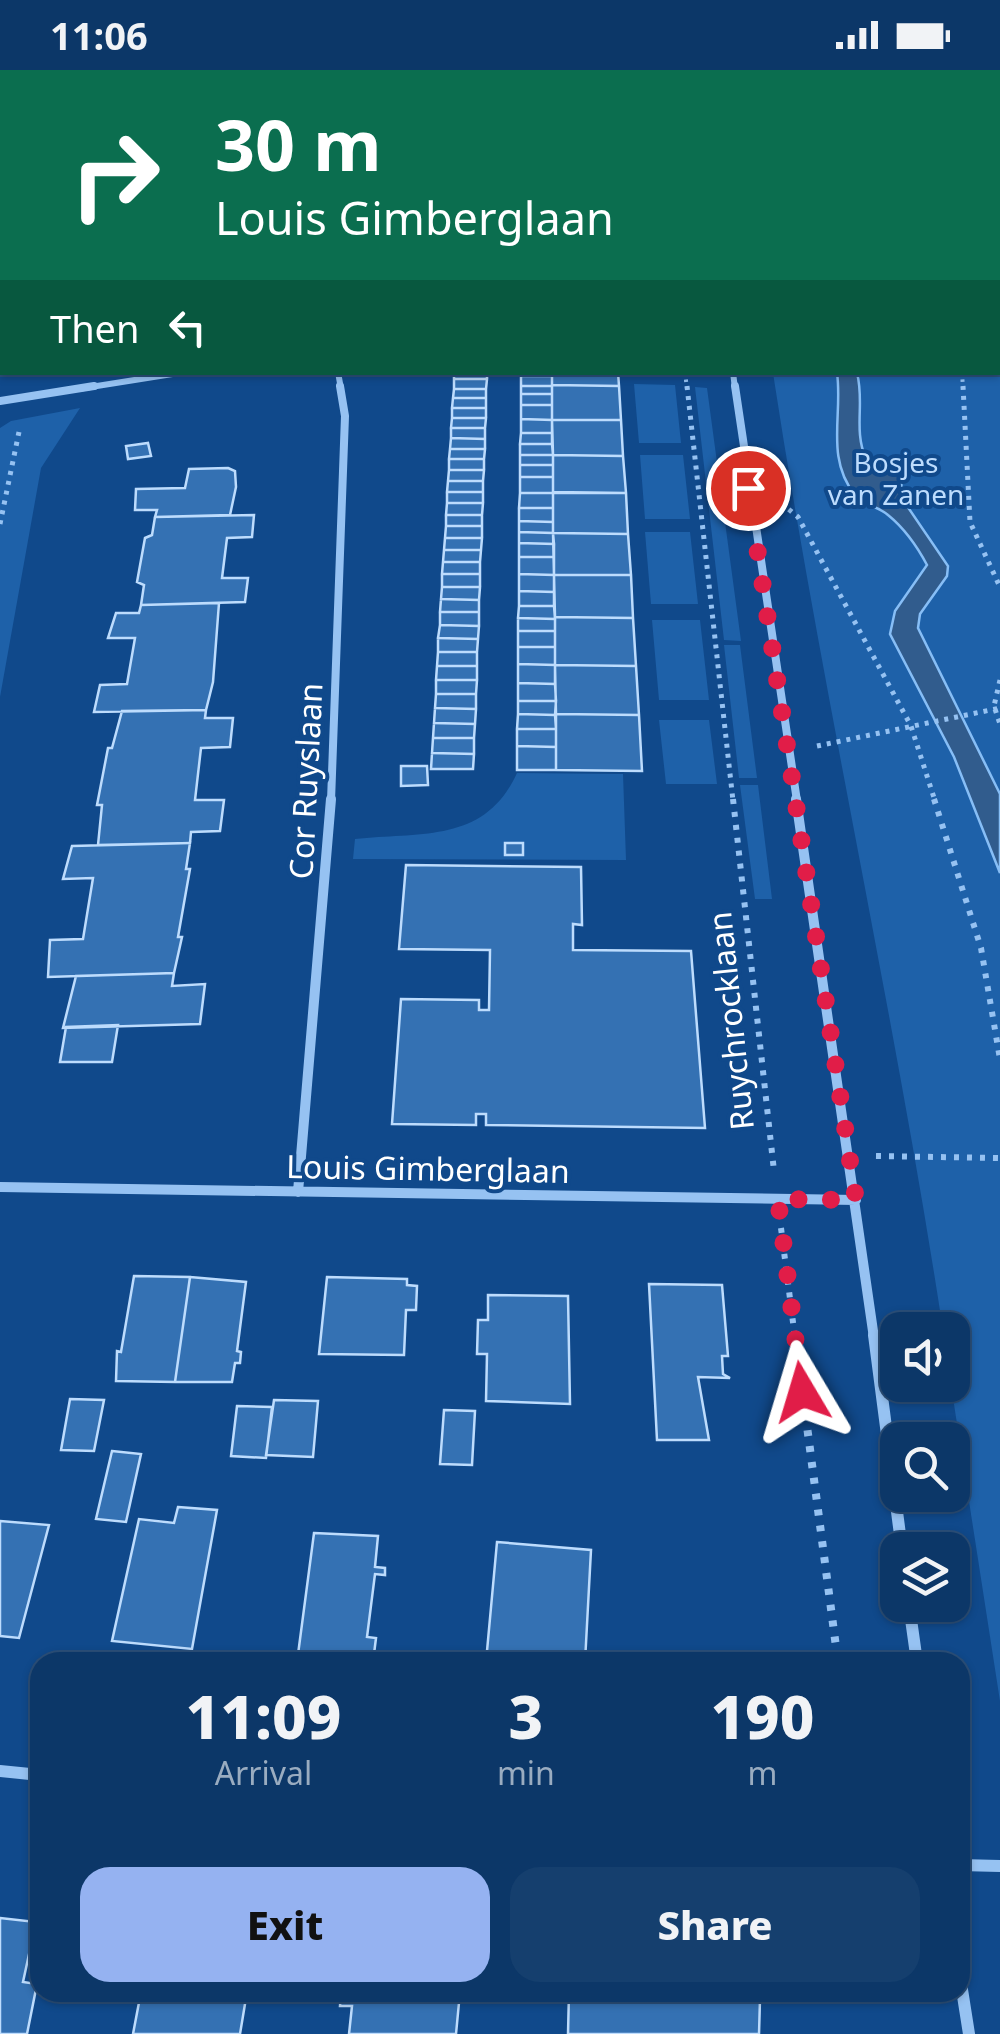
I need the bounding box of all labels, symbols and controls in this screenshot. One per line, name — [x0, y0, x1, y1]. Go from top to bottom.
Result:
text: 11:06 — [50, 9, 148, 61]
text: 30 m — [215, 96, 382, 192]
icon: right — [50, 110, 180, 240]
text: Louis Gimberglaan — [215, 187, 614, 248]
icon: left — [160, 300, 215, 355]
text: Then — [50, 302, 140, 354]
park label: Bosjes van Zanen — [828, 443, 964, 513]
pin — [706, 446, 791, 531]
icon: arrive — [721, 461, 776, 516]
street label: Cor Ruyslaan — [278, 682, 332, 880]
street label: Ruychrocklaan — [697, 910, 763, 1132]
street label: Louis Gimberglaan — [286, 1144, 570, 1192]
map controls — [880, 1312, 970, 1622]
button: sound — [880, 1312, 970, 1402]
position arrow — [750, 1340, 854, 1444]
button: search — [880, 1422, 970, 1512]
button: layers — [880, 1532, 970, 1622]
text: 11:09 — [186, 1675, 341, 1757]
text: 3 — [509, 1675, 543, 1757]
text: 190 — [710, 1675, 814, 1757]
text: Arrival — [215, 1751, 312, 1794]
text: min — [497, 1751, 555, 1794]
text: m — [747, 1751, 777, 1794]
button: Exit — [80, 1867, 490, 1982]
button: Share — [510, 1867, 920, 1982]

